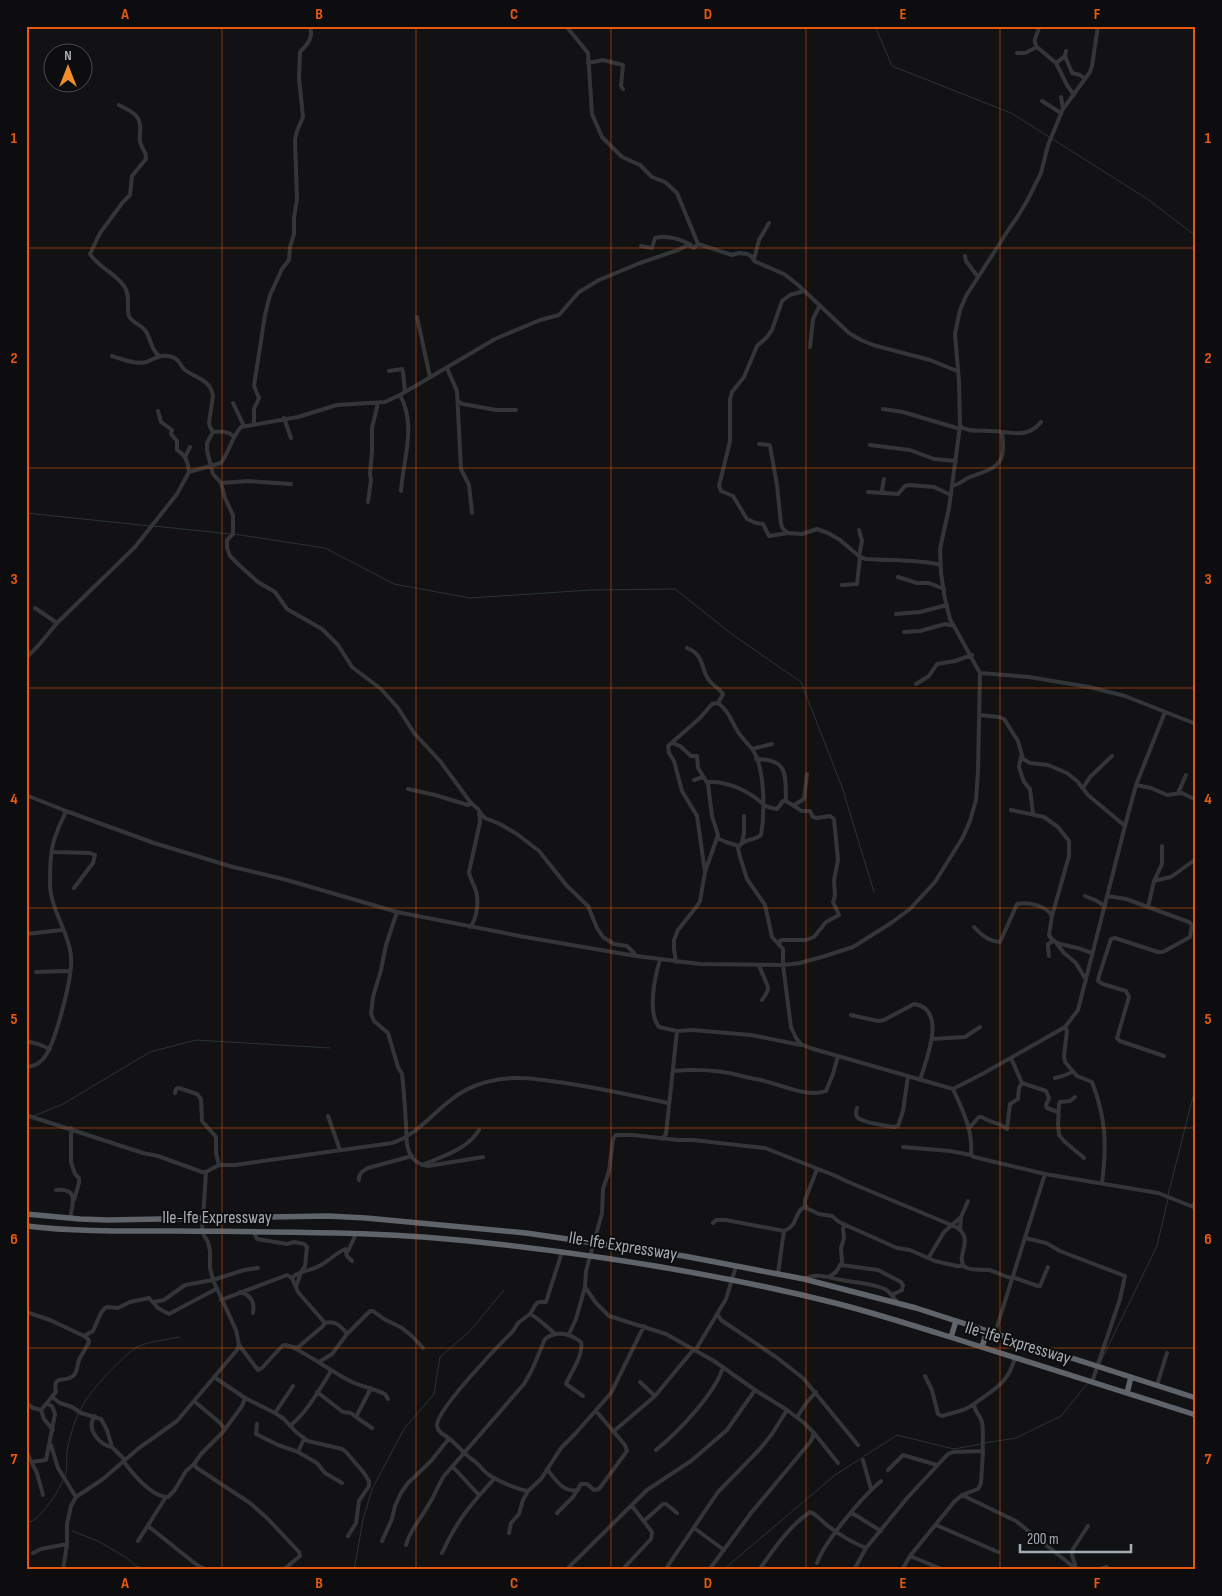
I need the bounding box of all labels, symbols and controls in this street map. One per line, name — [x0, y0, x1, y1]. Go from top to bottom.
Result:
text: A — [120, 5, 129, 24]
text: B — [315, 5, 323, 24]
text: C — [510, 5, 518, 24]
text: D — [704, 5, 712, 24]
text: E — [900, 5, 907, 24]
text: F — [1094, 5, 1101, 24]
north arrow — [42, 42, 92, 92]
text: N — [64, 47, 72, 64]
text: 1 — [11, 129, 18, 148]
text: 1 — [1205, 129, 1212, 148]
text: 2 — [10, 349, 18, 368]
text: 2 — [1204, 349, 1212, 368]
text: 3 — [10, 570, 18, 589]
text: 3 — [1204, 570, 1212, 589]
text: 4 — [10, 790, 18, 809]
text: 4 — [1204, 790, 1212, 809]
text: 5 — [10, 1010, 18, 1029]
text: 5 — [1204, 1010, 1212, 1029]
street label: Ile-Ife Expressway — [162, 1207, 272, 1228]
street label: Ile-Ife Expressway — [567, 1227, 679, 1265]
text: 6 — [10, 1230, 18, 1249]
text: 6 — [1204, 1230, 1212, 1249]
street label: Ile-Ife Expressway — [963, 1317, 1073, 1369]
text: 7 — [11, 1450, 18, 1469]
text: 7 — [1205, 1450, 1212, 1469]
scale bar — [1020, 1521, 1131, 1553]
text: 200 m — [1027, 1530, 1059, 1549]
text: A — [120, 1574, 129, 1593]
text: B — [315, 1574, 323, 1593]
text: C — [510, 1574, 518, 1593]
text: D — [704, 1574, 712, 1593]
text: E — [900, 1574, 907, 1593]
text: F — [1094, 1574, 1101, 1593]

